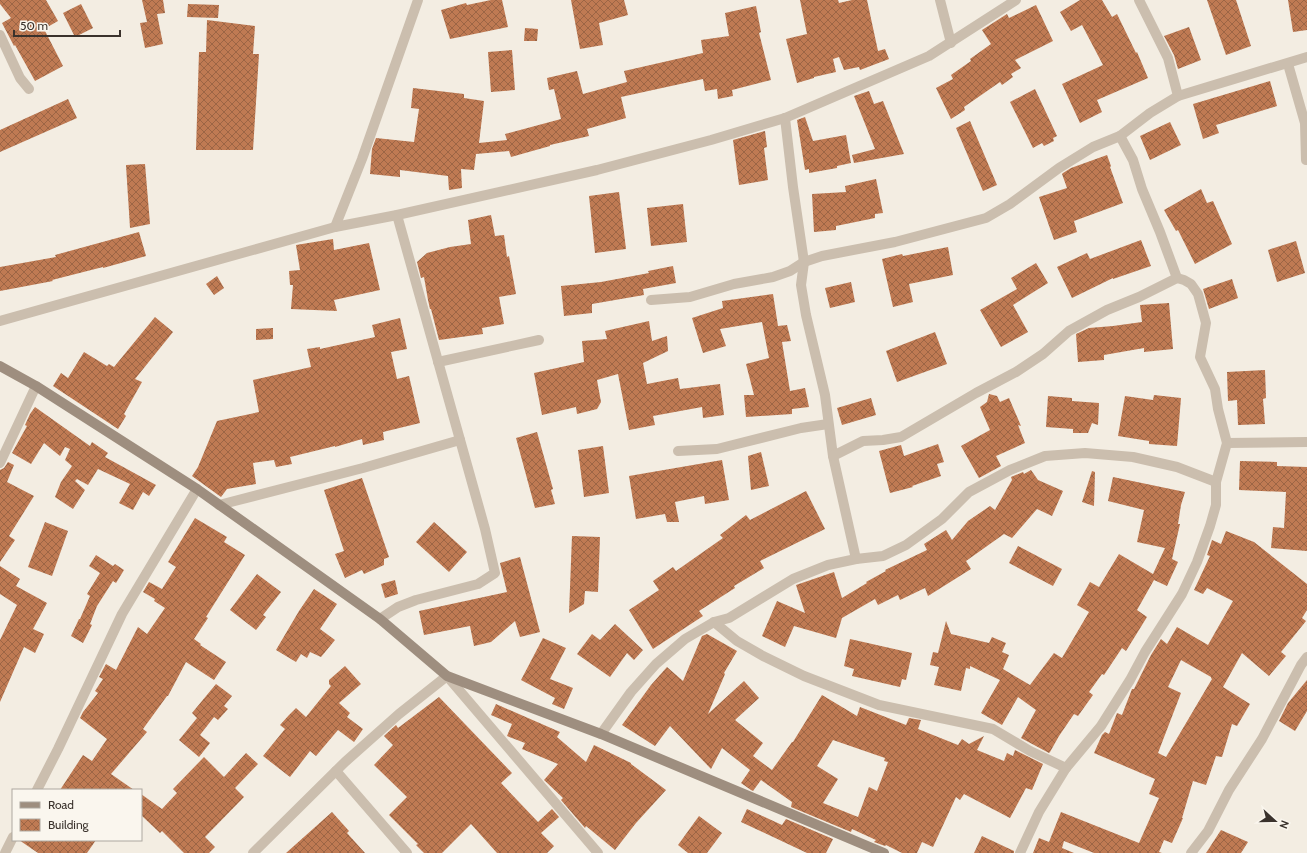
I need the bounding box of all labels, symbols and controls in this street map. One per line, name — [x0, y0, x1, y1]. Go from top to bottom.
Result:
scale bar — [14, 12, 120, 38]
text: 50 m — [20, 18, 48, 33]
legend — [12, 789, 142, 841]
text: Road — [48, 797, 74, 812]
north arrow — [1255, 801, 1295, 841]
text: Building — [48, 817, 90, 832]
text: N — [1276, 818, 1292, 831]

